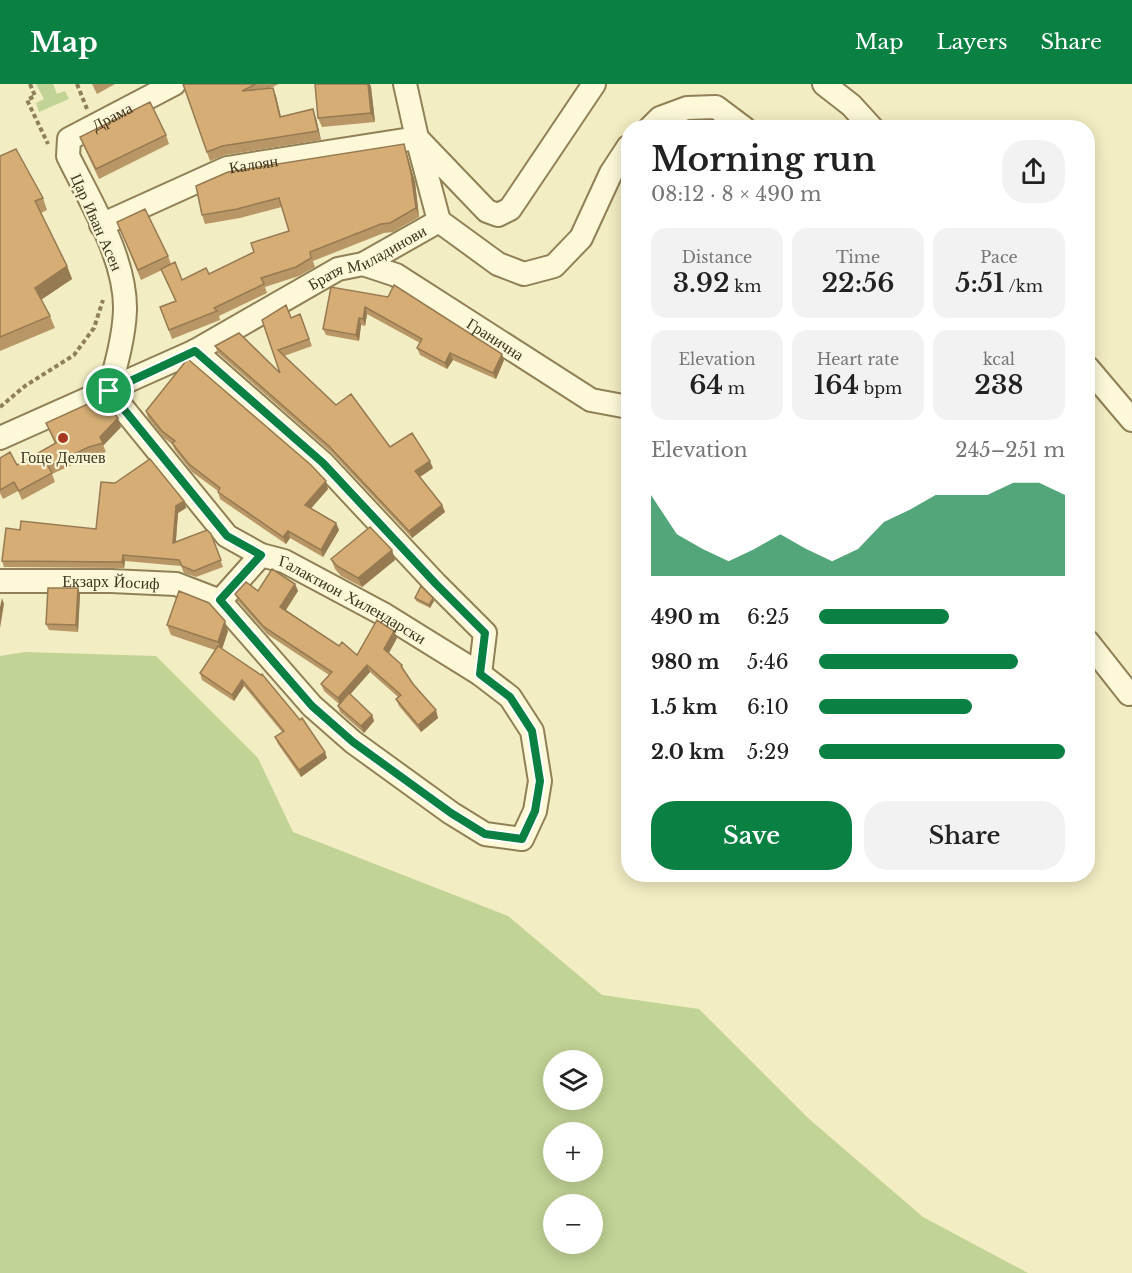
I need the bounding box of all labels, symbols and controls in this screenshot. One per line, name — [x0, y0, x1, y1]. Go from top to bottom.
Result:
text: Map — [30, 25, 98, 60]
text: Map — [855, 29, 904, 55]
text: Layers — [937, 29, 1008, 55]
text: Share — [1041, 29, 1102, 55]
street label: Драма — [88, 98, 136, 135]
text: Morning run — [651, 139, 876, 180]
button: share — [1002, 140, 1065, 203]
street label: Калоян — [227, 150, 280, 178]
street label: Цар Иван Асен — [67, 170, 128, 274]
text: 08:12 · 8 × 490 m — [651, 182, 822, 206]
street label: Братя Миладинови — [304, 220, 430, 294]
text: Distance — [682, 247, 752, 267]
text: Time — [836, 247, 880, 267]
text: Pace — [980, 247, 1018, 267]
text: 3.92 — [673, 267, 730, 299]
text: 22:56 — [821, 267, 895, 299]
text: 5:51 — [955, 267, 1004, 299]
text: km — [730, 276, 761, 296]
text: /km — [1004, 276, 1043, 296]
street label: Гранична — [463, 313, 528, 365]
text: Elevation — [678, 349, 756, 369]
text: Heart rate — [817, 349, 899, 369]
text: kcal — [983, 349, 1015, 369]
pin — [83, 365, 134, 416]
text: 64 — [689, 369, 723, 401]
text: 164 — [814, 369, 859, 401]
text: 238 — [974, 369, 1024, 401]
icon: arrive — [92, 374, 125, 407]
text: m — [723, 378, 745, 398]
text: bpm — [859, 378, 902, 398]
marker: Гоце Делчев — [56, 431, 70, 445]
text: Elevation — [651, 438, 748, 462]
text: 245–251 m — [955, 438, 1065, 462]
place label: Гоце Делчев — [21, 447, 106, 467]
street label: Галактион Хилендарски — [277, 550, 430, 648]
street label: Екзарх Йосиф — [62, 571, 160, 593]
text: 490 m — [651, 605, 720, 629]
text: 6:25 — [747, 605, 789, 629]
text: 980 m — [651, 650, 720, 674]
text: 5:46 — [747, 650, 789, 674]
text: 1.5 km — [651, 695, 718, 719]
text: 6:10 — [747, 695, 789, 719]
text: 2.0 km — [651, 740, 725, 764]
text: 5:29 — [747, 740, 789, 764]
button: Save — [651, 801, 852, 870]
button: Share — [864, 801, 1065, 870]
map controls — [543, 1050, 603, 1254]
button: layers — [543, 1050, 603, 1110]
button: + — [543, 1122, 603, 1182]
button: − — [543, 1194, 603, 1254]

